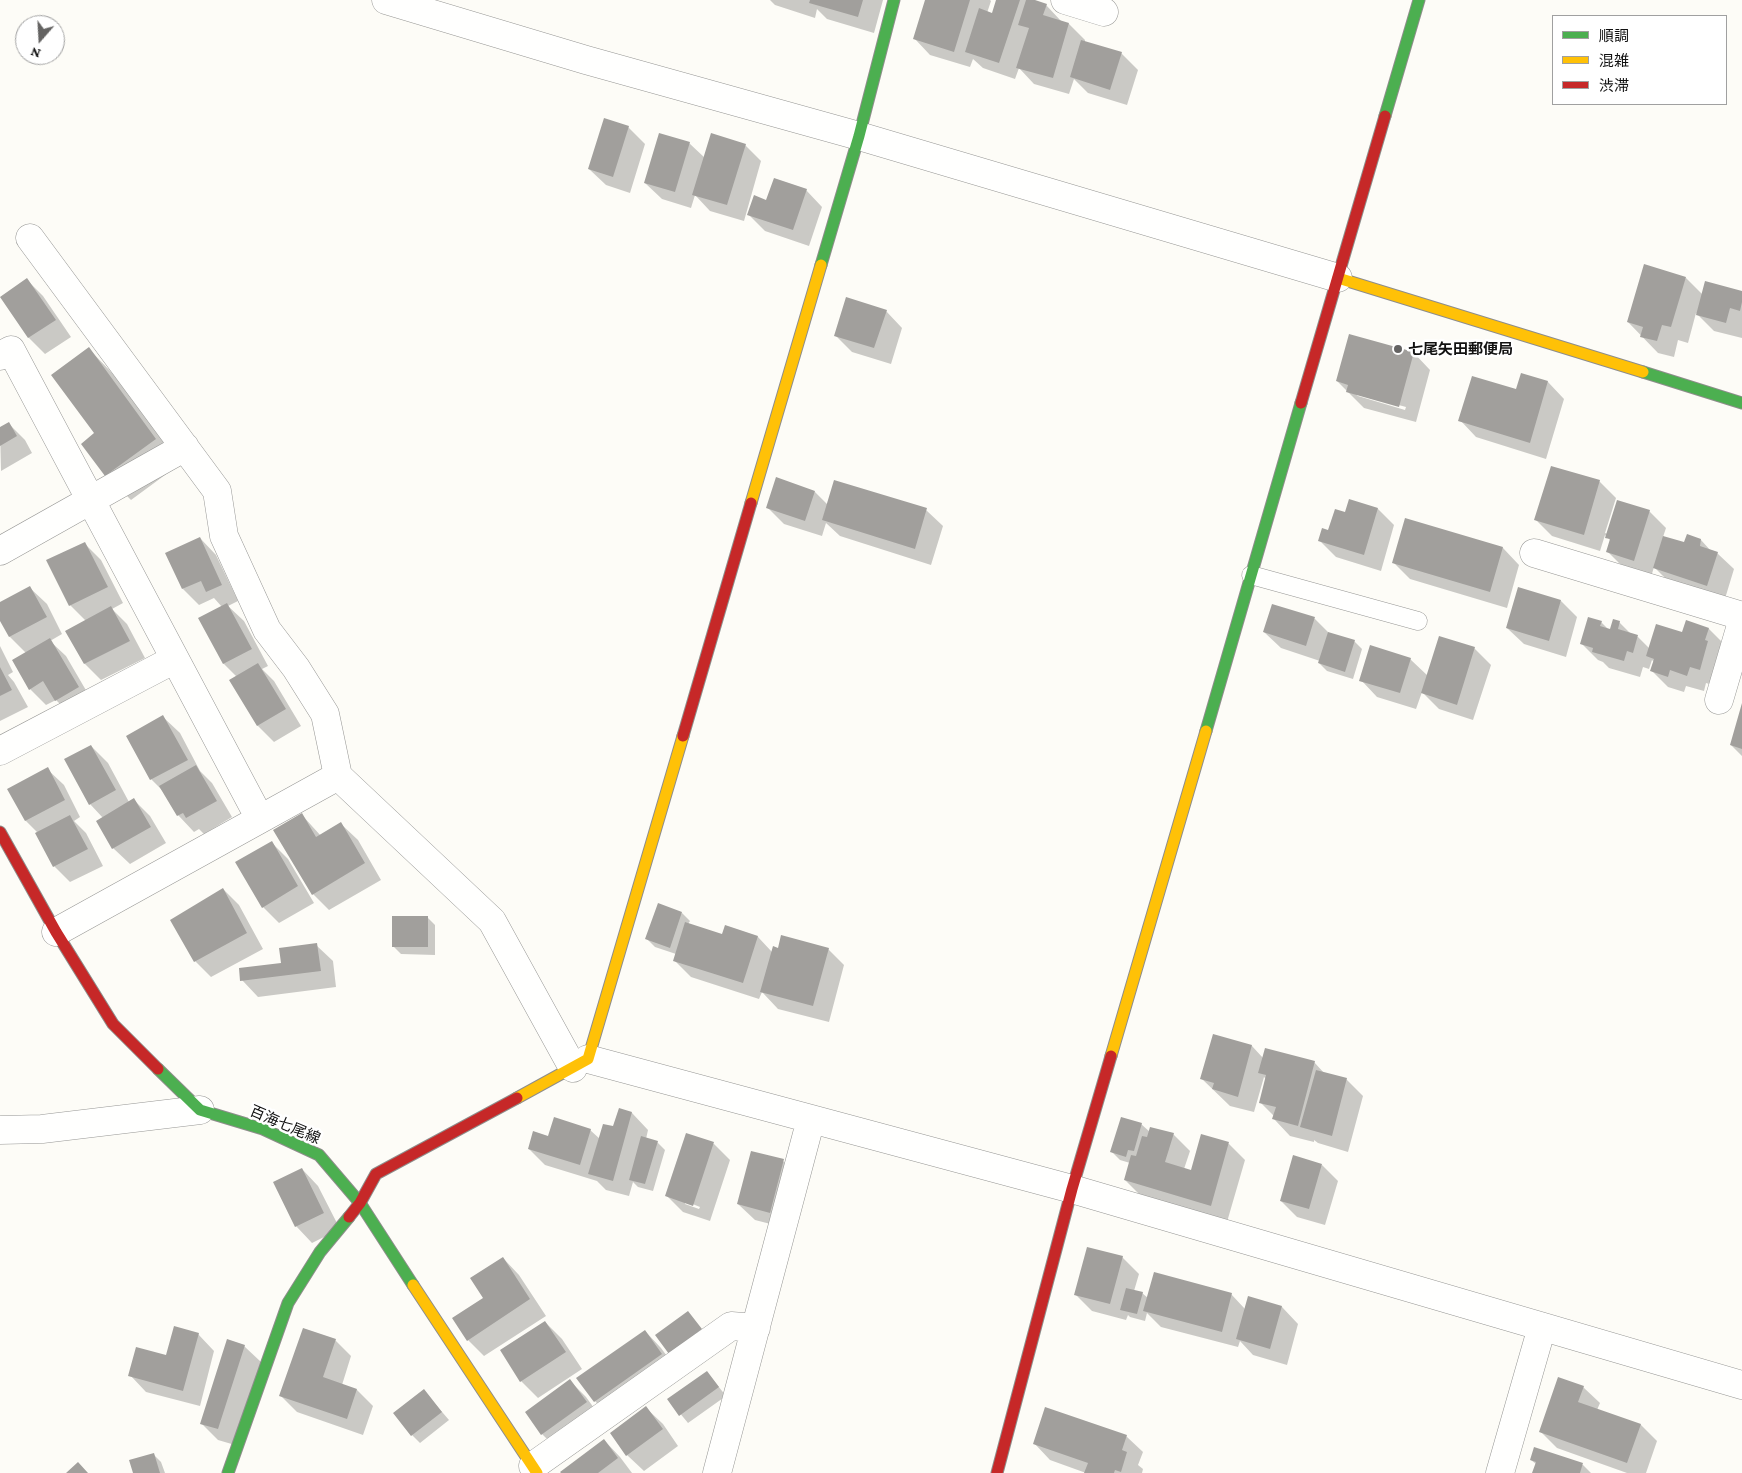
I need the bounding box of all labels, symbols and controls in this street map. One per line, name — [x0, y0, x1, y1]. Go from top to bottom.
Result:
north arrow — [15, 15, 65, 65]
legend — [1552, 15, 1727, 105]
text: 順調 — [1599, 28, 1629, 44]
text: N — [28, 44, 43, 62]
text: 混雑 — [1599, 53, 1629, 69]
text: 渋滞 — [1599, 78, 1629, 94]
place label: 七尾矢田郵便局 — [1408, 340, 1513, 358]
marker: 七尾矢田郵便局 — [1392, 343, 1404, 355]
street label: 百海七尾線 — [247, 1102, 323, 1148]

